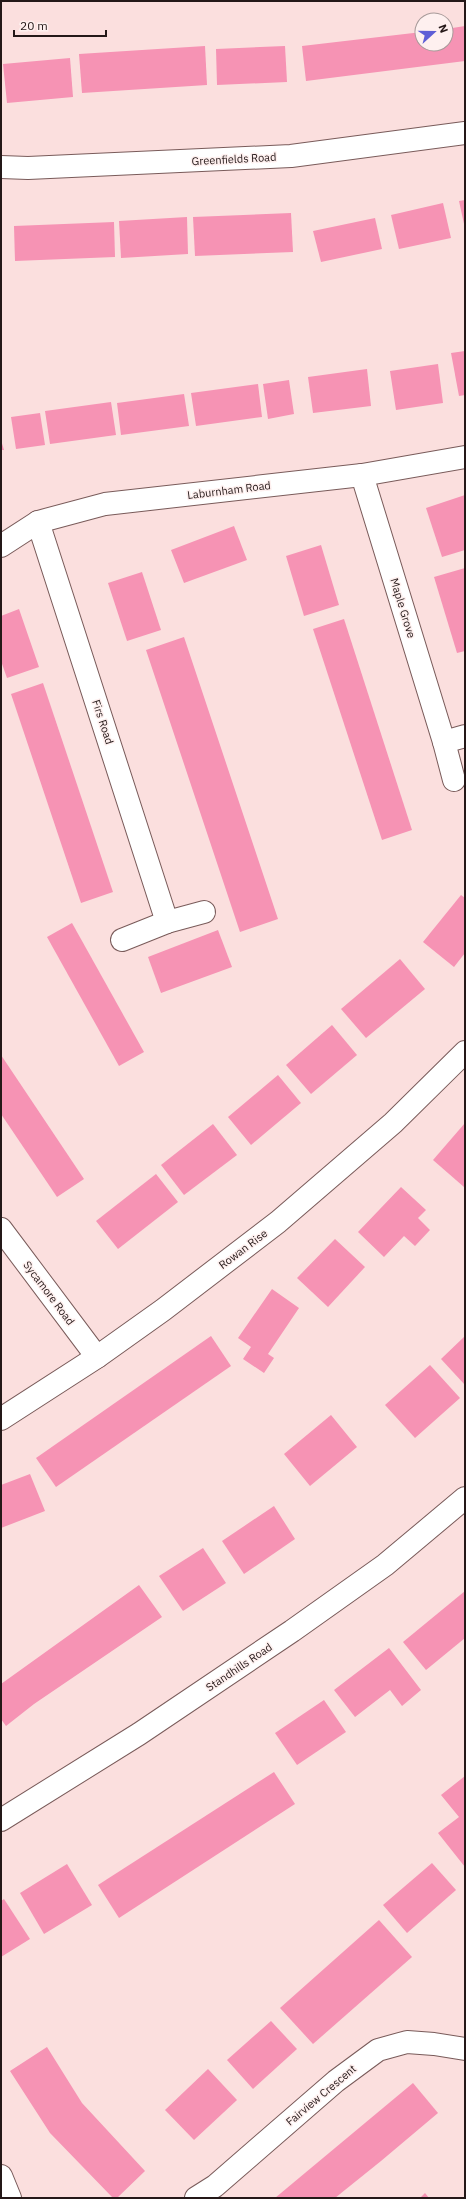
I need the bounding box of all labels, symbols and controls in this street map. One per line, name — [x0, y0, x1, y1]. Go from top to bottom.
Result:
scale bar — [14, 12, 106, 38]
north arrow — [414, 12, 454, 52]
text: 20 m — [20, 18, 48, 33]
text: N — [435, 22, 451, 35]
street label: Greenfields Road — [191, 150, 277, 168]
street label: Laburnham Road — [187, 478, 271, 502]
street label: Maple Grove — [387, 576, 419, 640]
street label: Firs Road — [89, 698, 117, 746]
street label: Rowan Rise — [216, 1226, 270, 1272]
street label: Sycamore Road — [20, 1258, 78, 1328]
street label: Standhills Road — [203, 1640, 275, 1694]
street label: Fairview Crescent — [283, 2061, 359, 2128]

